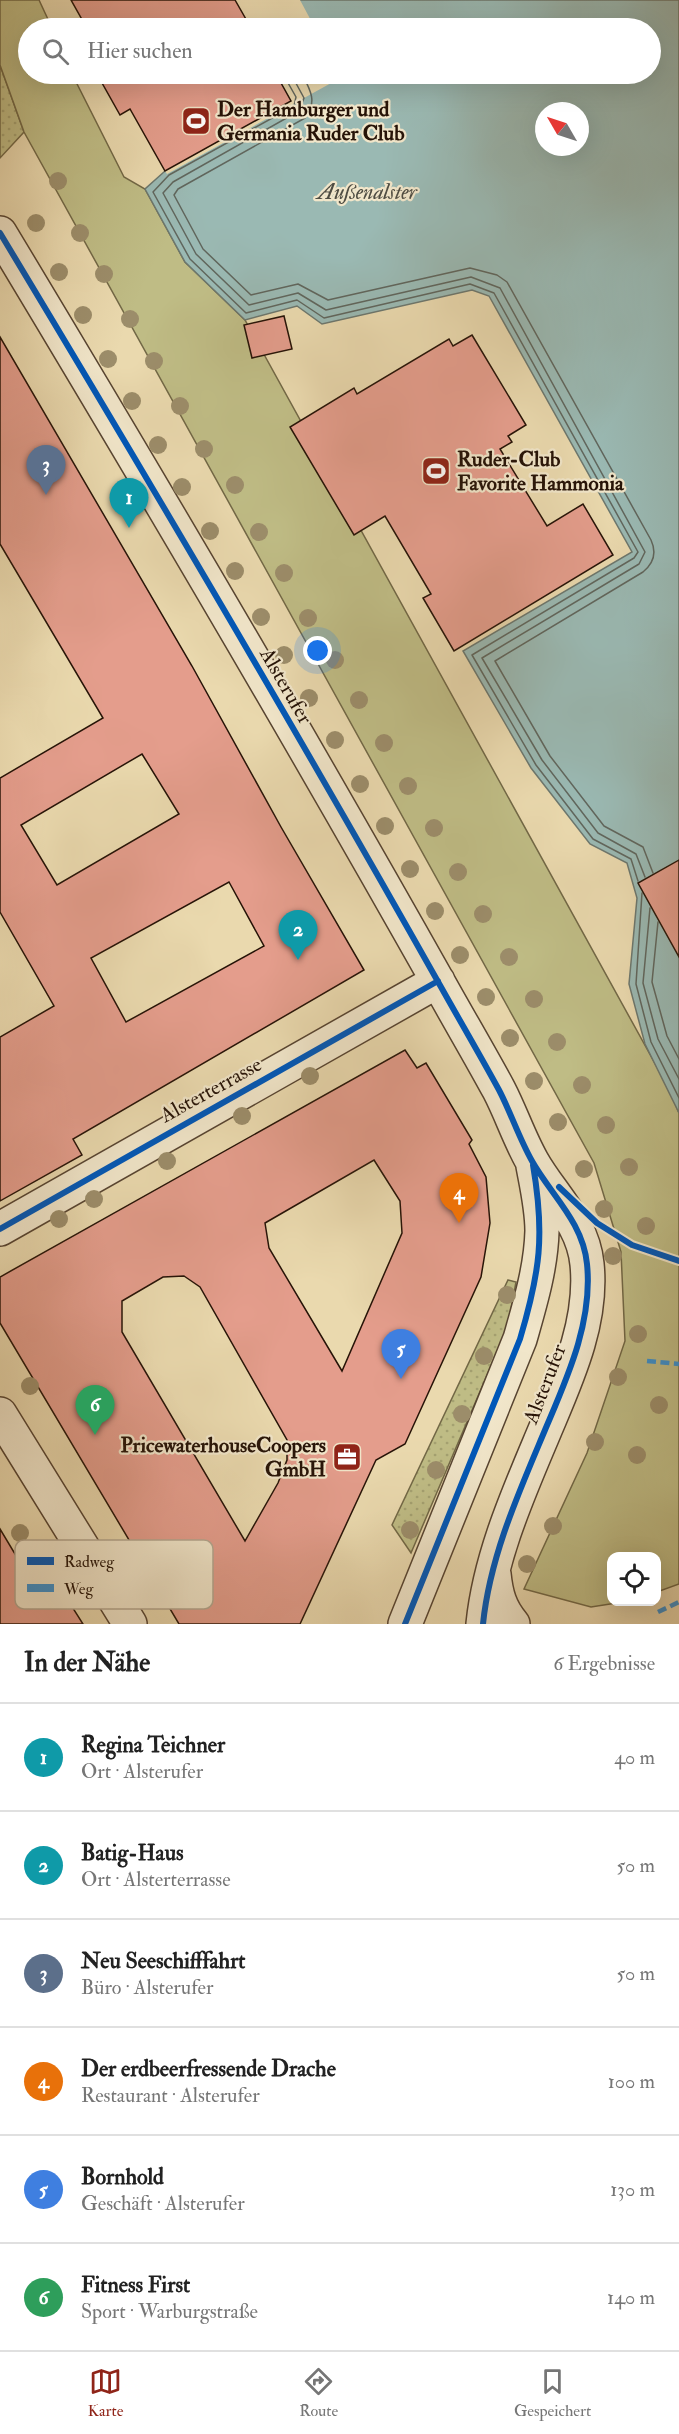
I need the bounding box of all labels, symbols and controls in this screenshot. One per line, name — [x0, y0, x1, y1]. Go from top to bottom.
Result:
search box — [18, 18, 661, 84]
icon: search — [39, 35, 72, 68]
text: Hier suchen — [87, 37, 193, 65]
place label: Der Hamburger und Germania Ruder Club — [217, 96, 405, 147]
north arrow — [535, 102, 589, 156]
sports icon: Der Hamburger und Germania Ruder Club — [180, 105, 212, 137]
water label: Außenalster — [315, 178, 419, 206]
pin: 3 — [26, 446, 66, 495]
place label: Ruder-Club Favorite Hammonia — [457, 446, 625, 497]
sports icon: Ruder-Club Favorite Hammonia — [420, 455, 452, 487]
pin: 1 — [110, 478, 148, 528]
your location — [303, 636, 332, 665]
street label: Alsterufer — [253, 642, 319, 729]
pin: 2 — [278, 910, 318, 960]
street label: Alsterterrasse — [154, 1051, 267, 1130]
pin: 4 — [440, 1174, 478, 1223]
pin: 5 — [382, 1330, 420, 1379]
street label: Alsterufer — [517, 1340, 573, 1429]
pin: 6 — [76, 1386, 115, 1435]
place label: PricewaterhouseCoopers GmbH — [121, 1432, 326, 1483]
office icon: PricewaterhouseCoopers GmbH — [331, 1441, 363, 1473]
legend — [15, 1540, 213, 1609]
text: Radweg — [64, 1552, 115, 1572]
map controls — [607, 1552, 661, 1606]
button: locate — [607, 1552, 661, 1606]
text: Weg — [63, 1579, 95, 1599]
text: In der Nähe — [24, 1647, 150, 1679]
text: 6 Ergebnisse — [553, 1651, 655, 1676]
text: Regina Teichner — [81, 1731, 225, 1759]
text: 1 — [40, 1745, 47, 1770]
text: 40 m — [614, 1745, 655, 1770]
text: Ort · Alsterufer — [81, 1759, 203, 1784]
text: Batig-Haus — [81, 1839, 184, 1867]
text: 2 — [38, 1853, 49, 1878]
text: 50 m — [616, 1853, 655, 1878]
text: Ort · Alsterterrasse — [81, 1867, 231, 1892]
text: Neu Seeschifffahrt — [81, 1947, 245, 1975]
text: 3 — [40, 1961, 47, 1986]
text: 50 m — [616, 1961, 655, 1986]
text: Büro · Alsterufer — [81, 1975, 213, 2000]
text: Der erdbeerfressende Drache — [81, 2055, 336, 2083]
text: 4 — [38, 2069, 49, 2094]
text: 100 m — [608, 2069, 655, 2094]
text: Restaurant · Alsterufer — [81, 2083, 260, 2108]
text: Bornhold — [81, 2163, 164, 2191]
text: 5 — [39, 2177, 48, 2202]
text: 130 m — [610, 2177, 655, 2202]
text: Geschäft · Alsterufer — [81, 2191, 245, 2216]
text: Fitness First — [81, 2271, 190, 2299]
text: 6 — [38, 2285, 49, 2310]
text: 140 m — [607, 2285, 655, 2310]
text: Sport · Warburgstraße — [81, 2299, 258, 2324]
tab: Karte — [88, 2365, 123, 2421]
tab: Route — [299, 2365, 338, 2421]
tab: Gespeichert — [514, 2365, 591, 2421]

